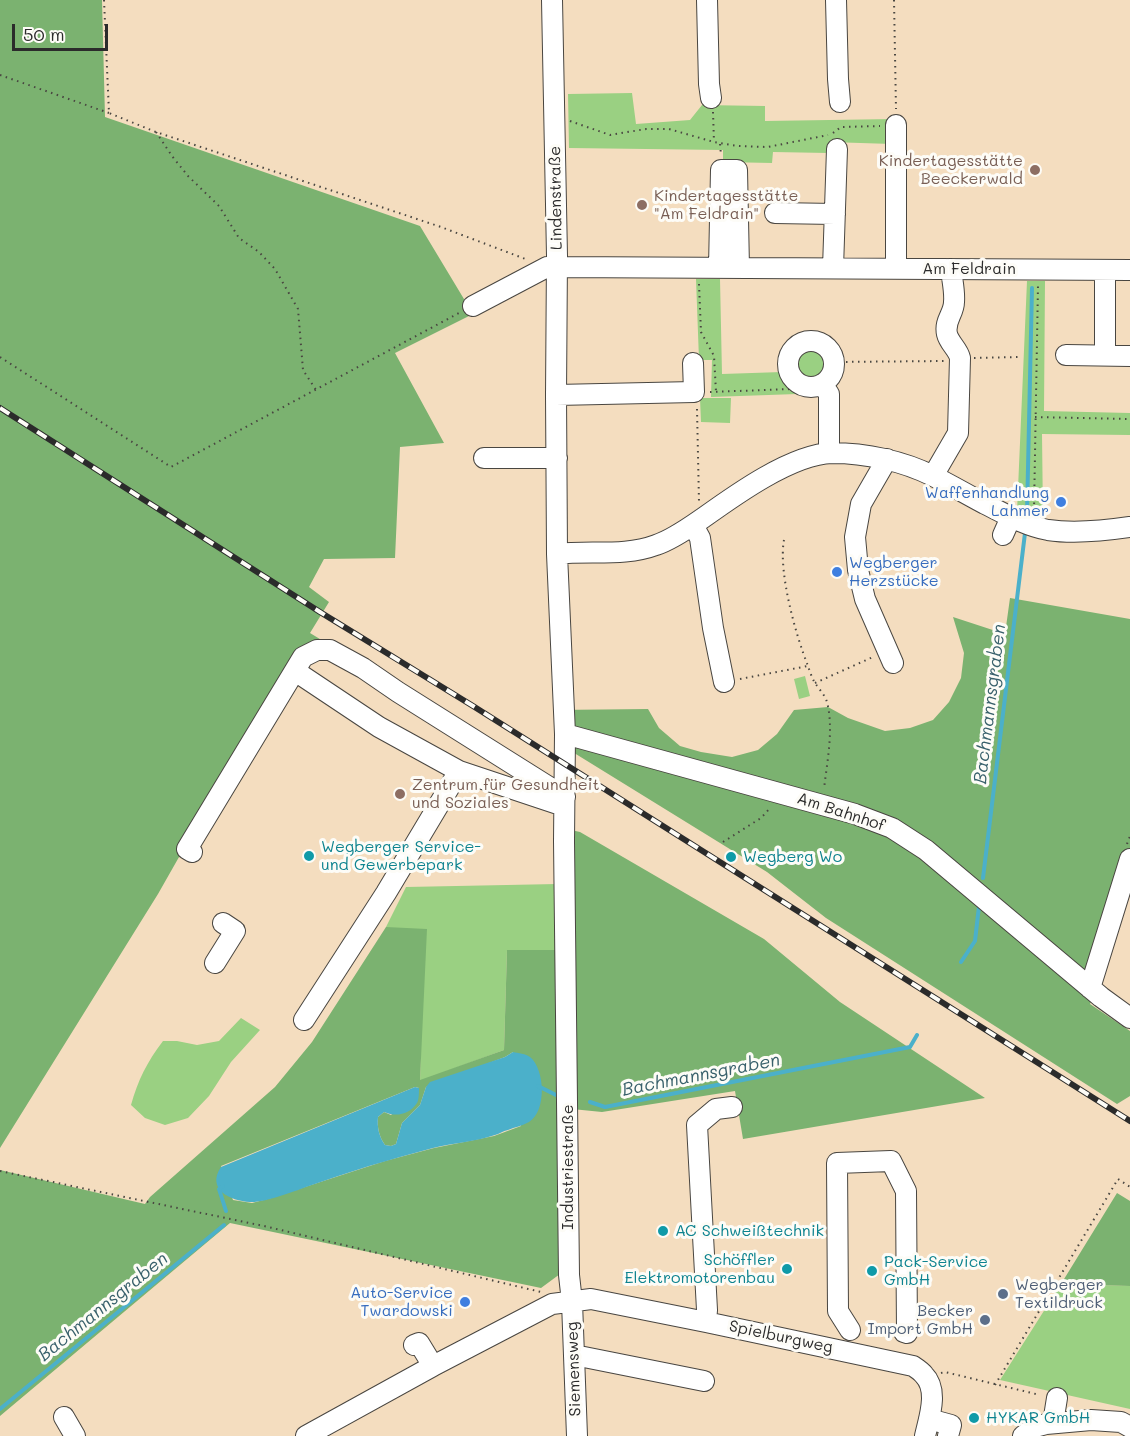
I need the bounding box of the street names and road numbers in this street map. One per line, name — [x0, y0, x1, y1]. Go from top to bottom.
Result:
street label: Lindenstraße — [545, 146, 567, 250]
street label: Am Feldrain — [922, 259, 1016, 279]
street label: Am Bahnhof — [795, 789, 887, 835]
street label: Industriestraße — [558, 1104, 578, 1230]
street label: Spielburgweg — [727, 1317, 835, 1357]
street label: Siemensweg — [563, 1321, 585, 1417]

